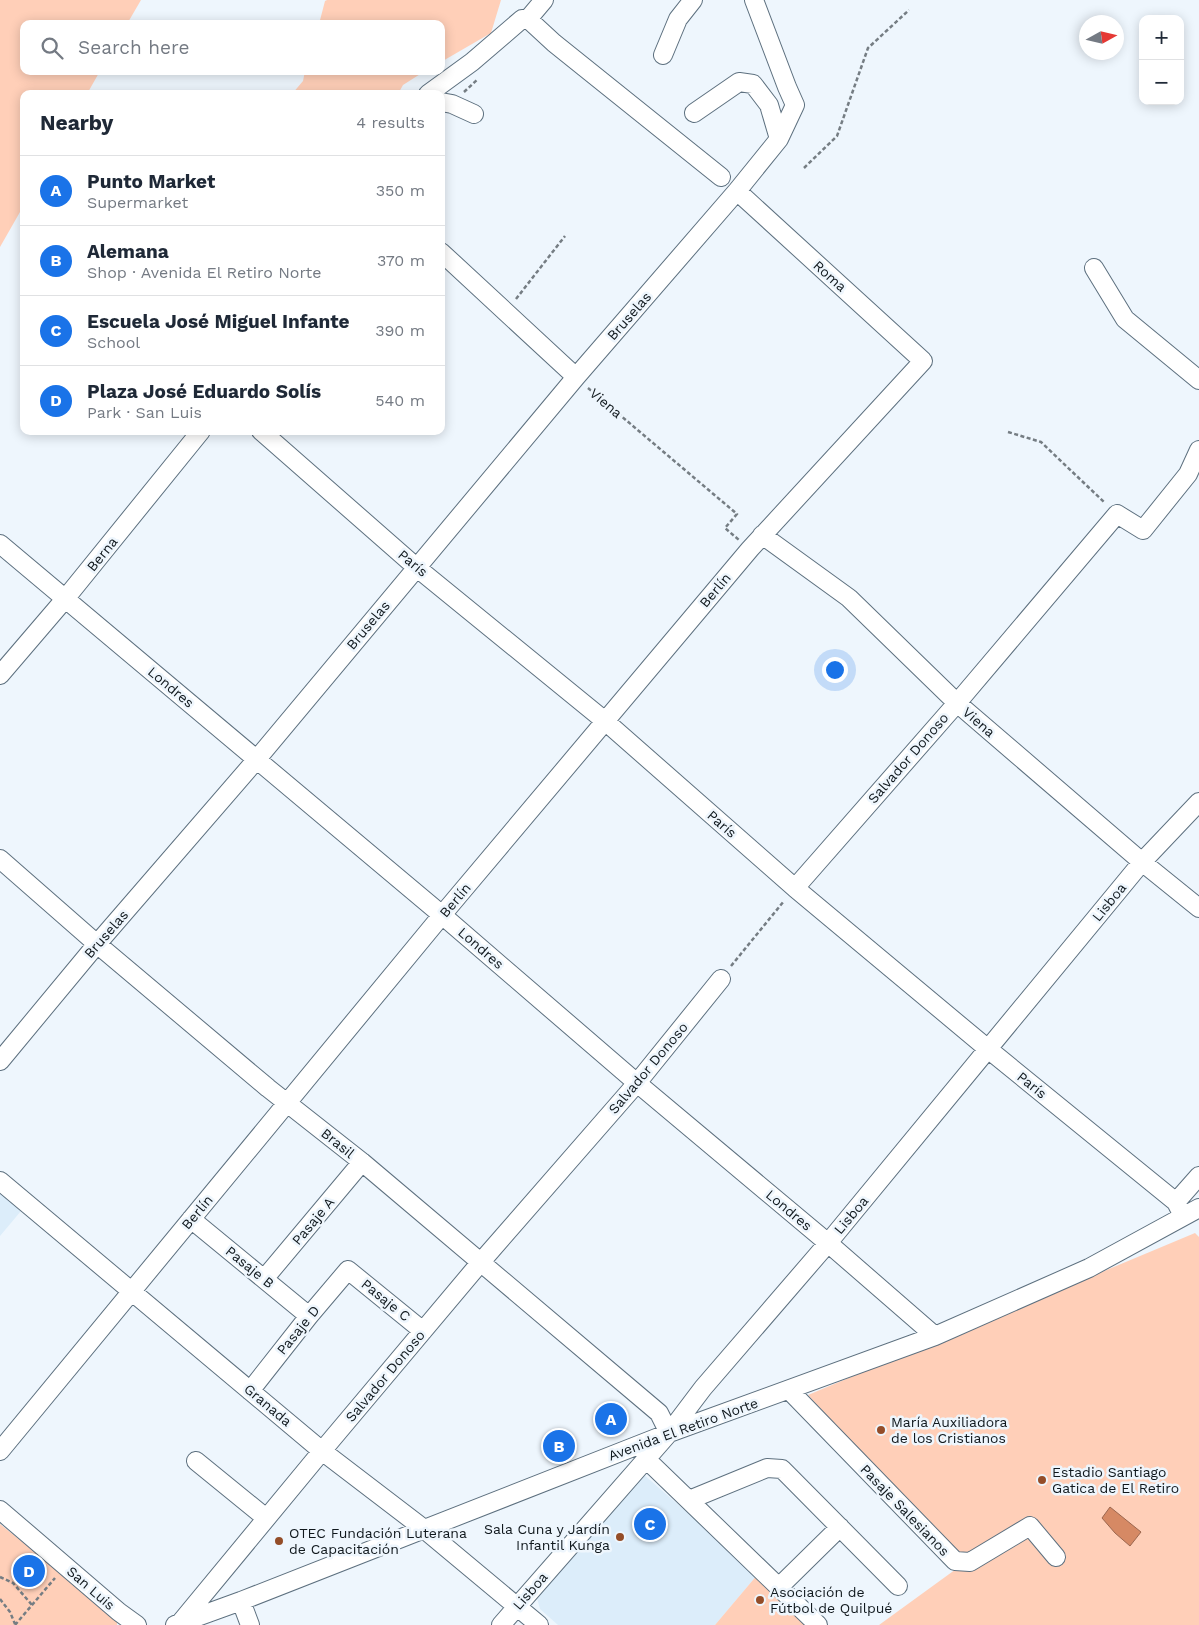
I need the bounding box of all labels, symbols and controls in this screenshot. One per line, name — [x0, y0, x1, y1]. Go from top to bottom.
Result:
north arrow — [1079, 15, 1124, 60]
map controls — [1139, 15, 1184, 105]
button: + — [1139, 15, 1184, 60]
search box — [20, 20, 445, 75]
icon: search — [38, 34, 66, 62]
text: Search here — [78, 36, 189, 59]
button: − — [1139, 60, 1184, 105]
text: Nearby — [40, 110, 113, 135]
text: 4 results — [356, 113, 425, 132]
text: Punto Market — [87, 170, 215, 193]
text: A — [51, 181, 61, 200]
text: 350 m — [376, 181, 425, 200]
text: Supermarket — [87, 193, 188, 212]
text: Alemana — [87, 240, 169, 263]
text: B — [51, 251, 61, 270]
text: 370 m — [377, 251, 425, 270]
street label: Roma — [810, 257, 850, 295]
text: Shop · Avenida El Retiro Norte — [87, 263, 321, 282]
street label: Bruselas — [604, 289, 654, 343]
text: Escuela José Miguel Infante — [87, 310, 350, 333]
text: C — [51, 321, 61, 340]
text: 390 m — [375, 321, 425, 340]
text: School — [87, 333, 140, 352]
text: Plaza José Eduardo Solís — [87, 380, 321, 403]
street label: Viena — [587, 385, 626, 421]
text: D — [50, 391, 62, 410]
text: 540 m — [375, 391, 425, 410]
text: Park · San Luis — [87, 403, 202, 422]
street label: Berna — [83, 534, 121, 574]
street label: París — [395, 546, 431, 580]
street label: Berlín — [696, 570, 734, 610]
street label: Bruselas — [343, 597, 393, 653]
your location — [822, 657, 848, 683]
street label: Londres — [145, 663, 197, 711]
street label: Viena — [960, 704, 998, 740]
street label: Salvador Donoso — [864, 710, 952, 806]
street label: París — [704, 807, 740, 841]
street label: Berlín — [436, 880, 474, 920]
street label: Lisboa — [1089, 880, 1129, 924]
street label: Bruselas — [81, 907, 131, 961]
street label: Londres — [455, 924, 507, 972]
street label: Salvador Donoso — [605, 1019, 691, 1117]
street label: París — [1014, 1068, 1050, 1102]
street label: Brasil — [318, 1125, 358, 1162]
street label: Londres — [763, 1186, 815, 1234]
street label: Berlín — [178, 1192, 216, 1232]
street label: Lisboa — [831, 1193, 872, 1237]
street label: Pasaje A — [289, 1194, 337, 1248]
street label: Pasaje B — [223, 1243, 277, 1291]
street label: Pasaje C — [358, 1276, 414, 1324]
street label: Pasaje D — [273, 1302, 323, 1358]
street label: Salvador Donoso — [342, 1327, 428, 1425]
street label: Granada — [241, 1381, 295, 1429]
street label: Avenida El Retiro Norte — [605, 1394, 761, 1464]
pin: A — [595, 1400, 627, 1438]
place label: María Auxiliadora de los Cristianos — [891, 1414, 1008, 1446]
marker: María Auxiliadora de los Cristianos — [875, 1424, 887, 1436]
pin: B — [543, 1427, 575, 1465]
street label: Pasaje Salesianos — [857, 1461, 953, 1559]
place label: Estadio Santiago Gatica de El Retiro — [1052, 1464, 1179, 1496]
marker: Estadio Santiago Gatica de El Retiro — [1036, 1474, 1048, 1486]
pin: C — [634, 1505, 666, 1543]
place label: Sala Cuna y Jardín Infantil Kunga — [484, 1521, 610, 1553]
place label: OTEC Fundación Luterana de Capacitación — [289, 1525, 467, 1557]
marker: Sala Cuna y Jardín Infantil Kunga — [614, 1531, 626, 1543]
marker: OTEC Fundación Luterana de Capacitación — [273, 1535, 285, 1547]
pin: D — [13, 1552, 45, 1590]
street label: San Luis — [64, 1563, 118, 1613]
street label: Lisboa — [509, 1569, 551, 1613]
place label: Asociación de Fútbol de Quilpué — [770, 1584, 892, 1616]
marker: Asociación de Fútbol de Quilpué — [754, 1594, 766, 1606]

